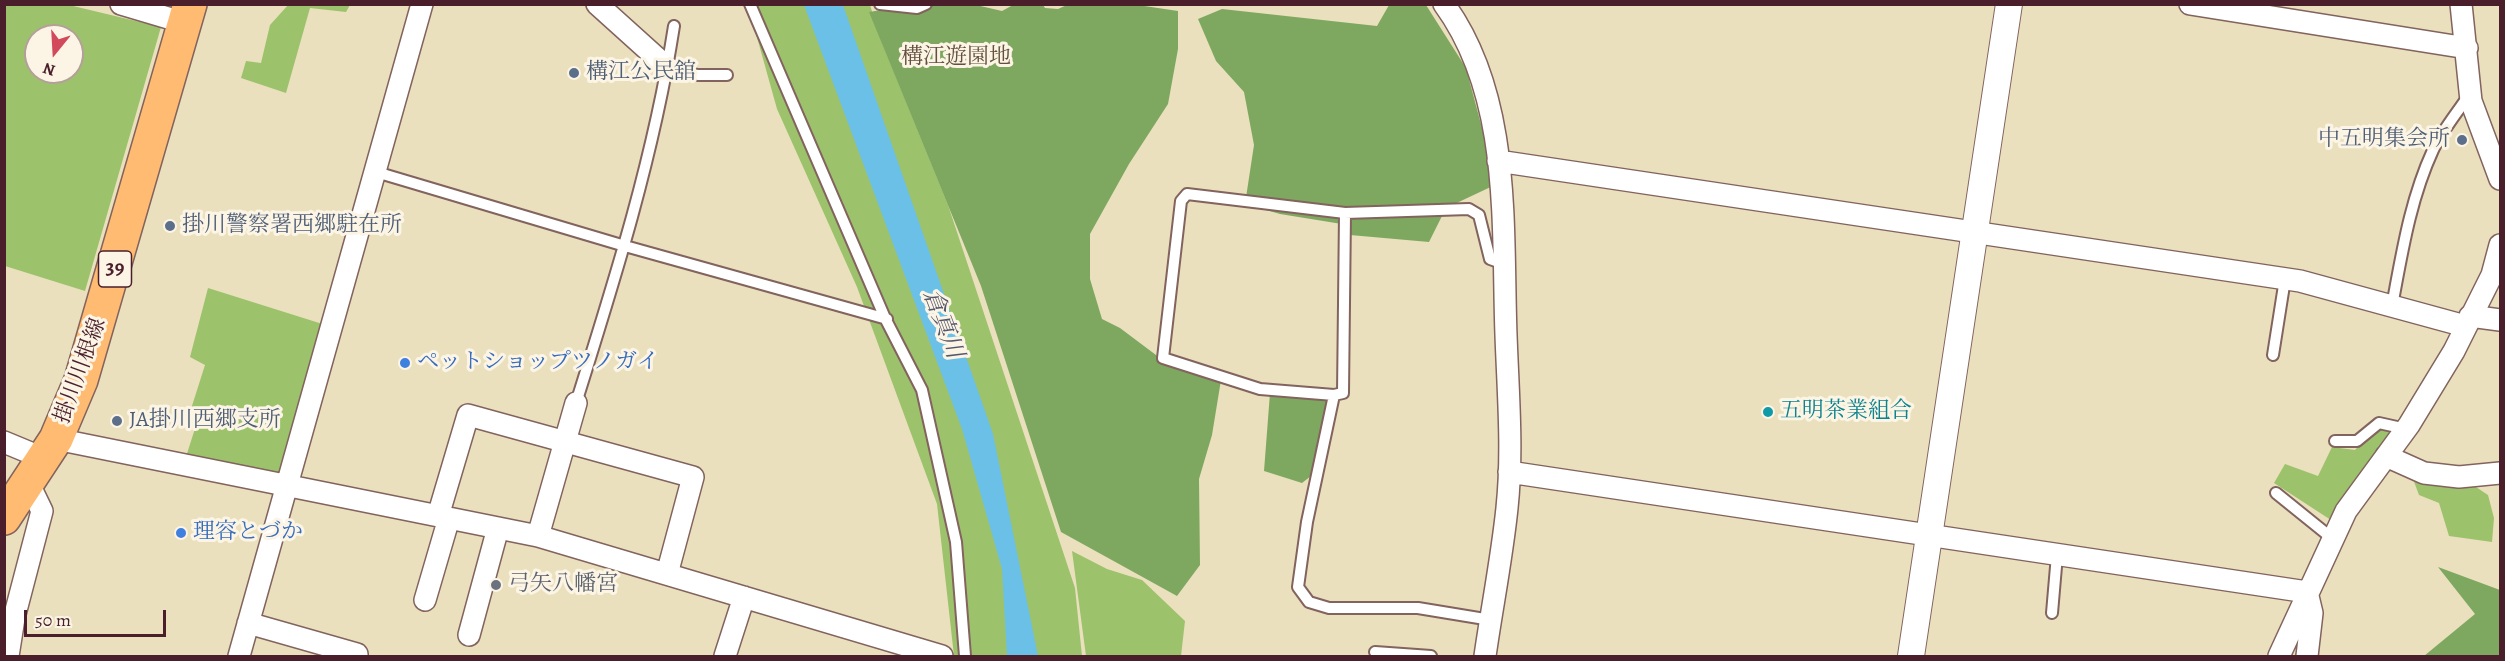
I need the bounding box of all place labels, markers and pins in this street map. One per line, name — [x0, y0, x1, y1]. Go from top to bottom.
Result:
place label: 構江公民舘 — [586, 60, 696, 86]
marker: 構江公民舘 — [567, 66, 581, 80]
place label: 中五明集会所 — [2318, 127, 2450, 153]
marker: 中五明集会所 — [2455, 133, 2469, 147]
place label: 掛川警察署西郷駐在所 — [182, 213, 402, 239]
marker: 掛川警察署西郷駐在所 — [163, 219, 177, 233]
place label: ペットショップツノガイ — [417, 350, 659, 376]
marker: ペットショップツノガイ — [398, 356, 412, 370]
place label: 五明茶業組合 — [1780, 399, 1912, 425]
marker: 五明茶業組合 — [1761, 405, 1775, 419]
place label: JA掛川西郷支所 — [129, 408, 281, 434]
marker: JA掛川西郷支所 — [110, 414, 124, 428]
place label: 理容とづか — [193, 520, 303, 546]
marker: 理容とづか — [174, 526, 188, 540]
place label: 弓矢八幡宮 — [508, 572, 618, 598]
marker: 弓矢八幡宮 — [489, 578, 503, 592]

